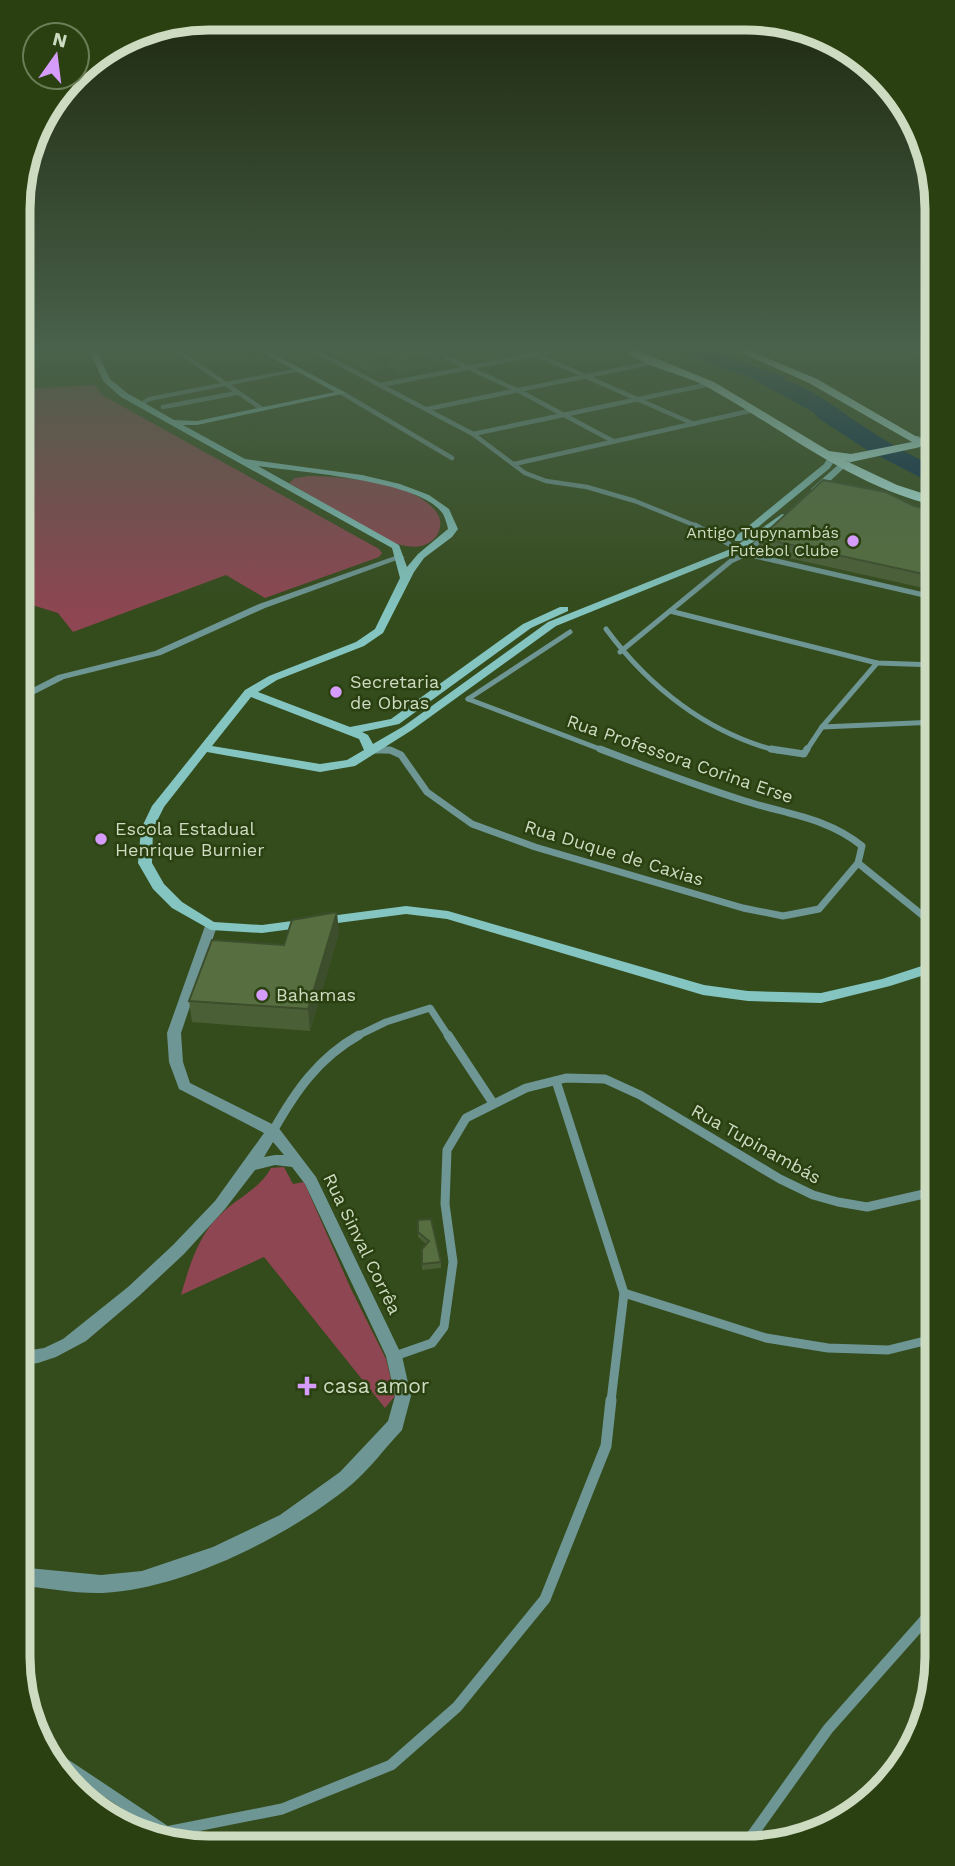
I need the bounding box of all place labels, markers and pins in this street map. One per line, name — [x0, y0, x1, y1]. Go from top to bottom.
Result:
place label: Antigo Tupynambás Futebol Clube — [686, 523, 839, 560]
marker: Antigo Tupynambás Futebol Clube — [845, 533, 861, 549]
place label: Secretaria de Obras — [350, 671, 439, 713]
marker: Secretaria de Obras — [328, 684, 344, 700]
place label: Escola Estadual Henrique Burnier — [115, 818, 265, 860]
marker: Escola Estadual Henrique Burnier — [93, 831, 109, 847]
place label: Bahamas — [276, 984, 356, 1005]
marker: Bahamas — [254, 987, 270, 1003]
place label: casa amor — [323, 1373, 430, 1398]
marker: casa amor — [297, 1376, 317, 1396]

